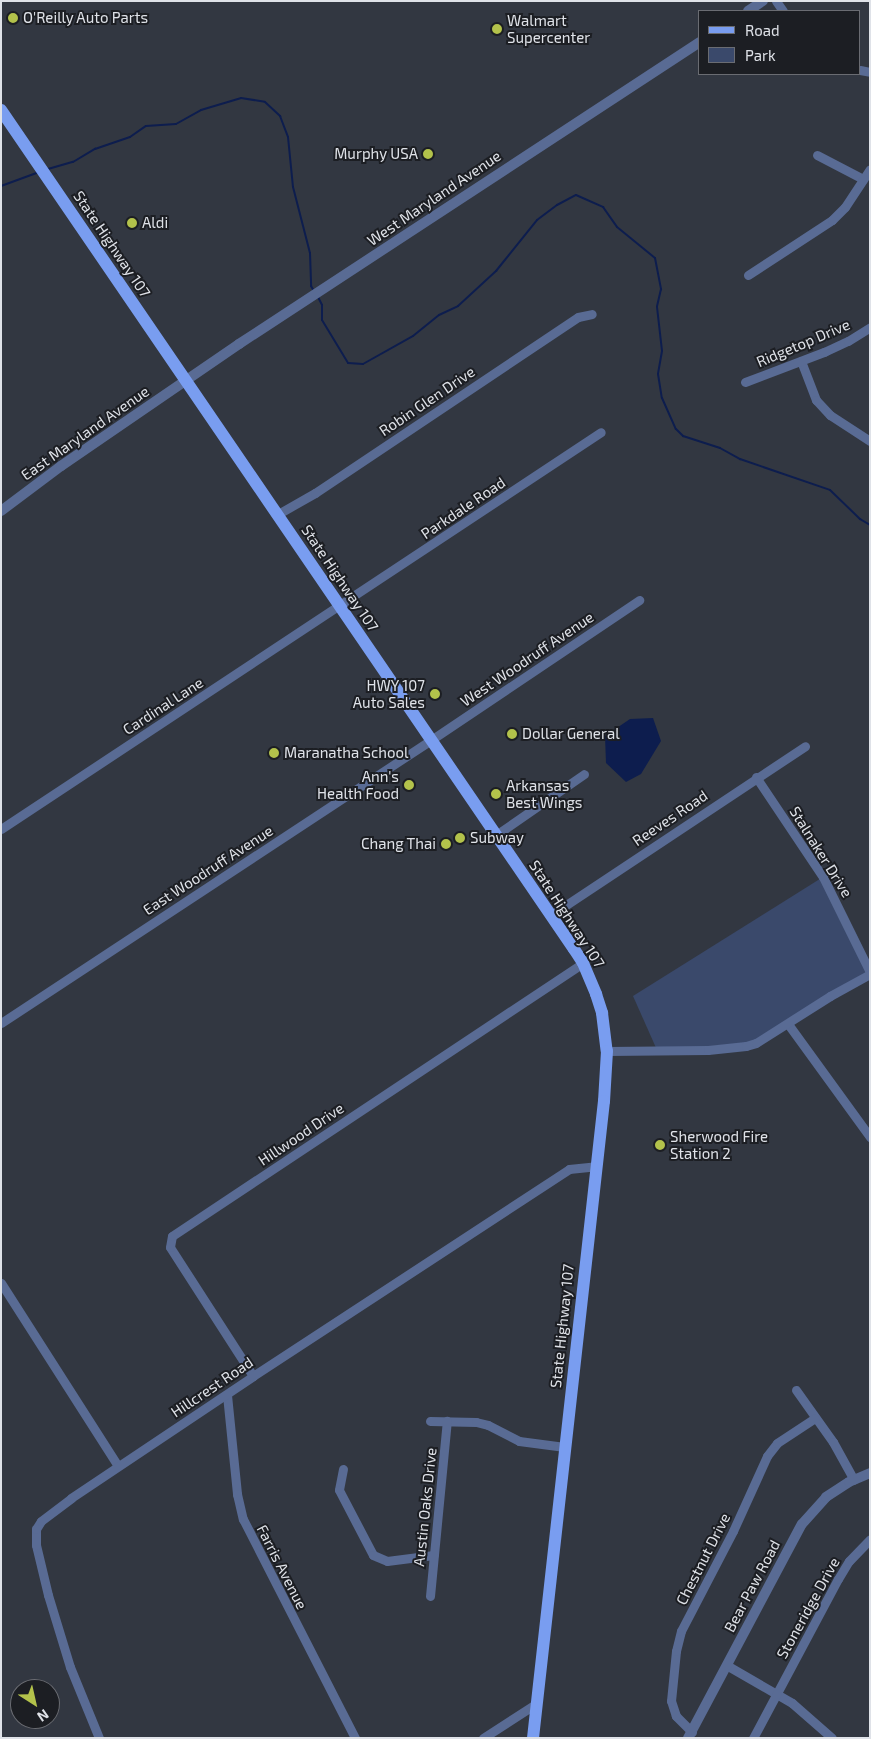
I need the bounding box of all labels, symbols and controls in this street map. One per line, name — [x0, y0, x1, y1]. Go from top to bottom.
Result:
place label: O'Reilly Auto Parts — [23, 9, 149, 27]
legend — [698, 10, 861, 75]
place label: Walmart Supercenter — [507, 11, 590, 46]
marker: O'Reilly Auto Parts — [7, 12, 19, 24]
text: Road — [745, 21, 780, 39]
marker: Walmart Supercenter — [491, 23, 503, 35]
text: Park — [745, 46, 776, 64]
place label: Murphy USA — [334, 145, 418, 163]
street label: West Maryland Avenue — [364, 146, 504, 250]
marker: Murphy USA — [422, 148, 434, 160]
street label: State Highway 107 — [70, 187, 154, 301]
place label: Aldi — [142, 214, 168, 232]
marker: Aldi — [126, 217, 138, 229]
street label: Ridgetop Drive — [754, 315, 852, 371]
street label: Robin Glen Drive — [376, 362, 478, 440]
street label: East Maryland Avenue — [17, 382, 153, 484]
street label: Parkdale Road — [417, 473, 509, 543]
street label: State Highway 107 — [298, 521, 382, 635]
street label: West Woodruff Avenue — [457, 608, 597, 710]
street label: Cardinal Lane — [119, 673, 207, 739]
place label: HWY 107 Auto Sales — [353, 676, 425, 711]
marker: HWY 107 Auto Sales — [429, 688, 441, 700]
place label: Dollar General — [522, 725, 620, 743]
marker: Dollar General — [506, 728, 518, 740]
place label: Maranatha School — [284, 744, 409, 762]
marker: Maranatha School — [268, 747, 280, 759]
place label: Ann's Health Food — [317, 767, 399, 802]
place label: Arkansas Best Wings — [506, 776, 583, 811]
marker: Ann's Health Food — [403, 779, 415, 791]
street label: Reeves Road — [629, 786, 711, 850]
marker: Arkansas Best Wings — [490, 788, 502, 800]
street label: Stalnaker Drive — [786, 803, 856, 901]
street label: East Woodruff Avenue — [139, 821, 277, 919]
place label: Subway — [470, 829, 524, 847]
marker: Subway — [454, 832, 466, 844]
place label: Chang Thai — [361, 835, 436, 853]
marker: Chang Thai — [440, 838, 452, 850]
street label: State Highway 107 — [525, 857, 609, 971]
street label: Hillwood Drive — [255, 1099, 347, 1169]
place label: Sherwood Fire Station 2 — [670, 1127, 768, 1162]
marker: Sherwood Fire Station 2 — [654, 1139, 666, 1151]
street label: State Highway 107 — [547, 1263, 577, 1389]
street label: Hillcrest Road — [168, 1353, 256, 1421]
street label: Austin Oaks Drive — [410, 1447, 440, 1567]
street label: Chestnut Drive — [672, 1510, 734, 1608]
street label: Farris Avenue — [253, 1522, 311, 1612]
street label: Bear Paw Road — [720, 1537, 784, 1635]
street label: Stoneridge Drive — [773, 1554, 843, 1662]
north arrow — [10, 1679, 60, 1729]
text: N — [34, 1706, 52, 1726]

